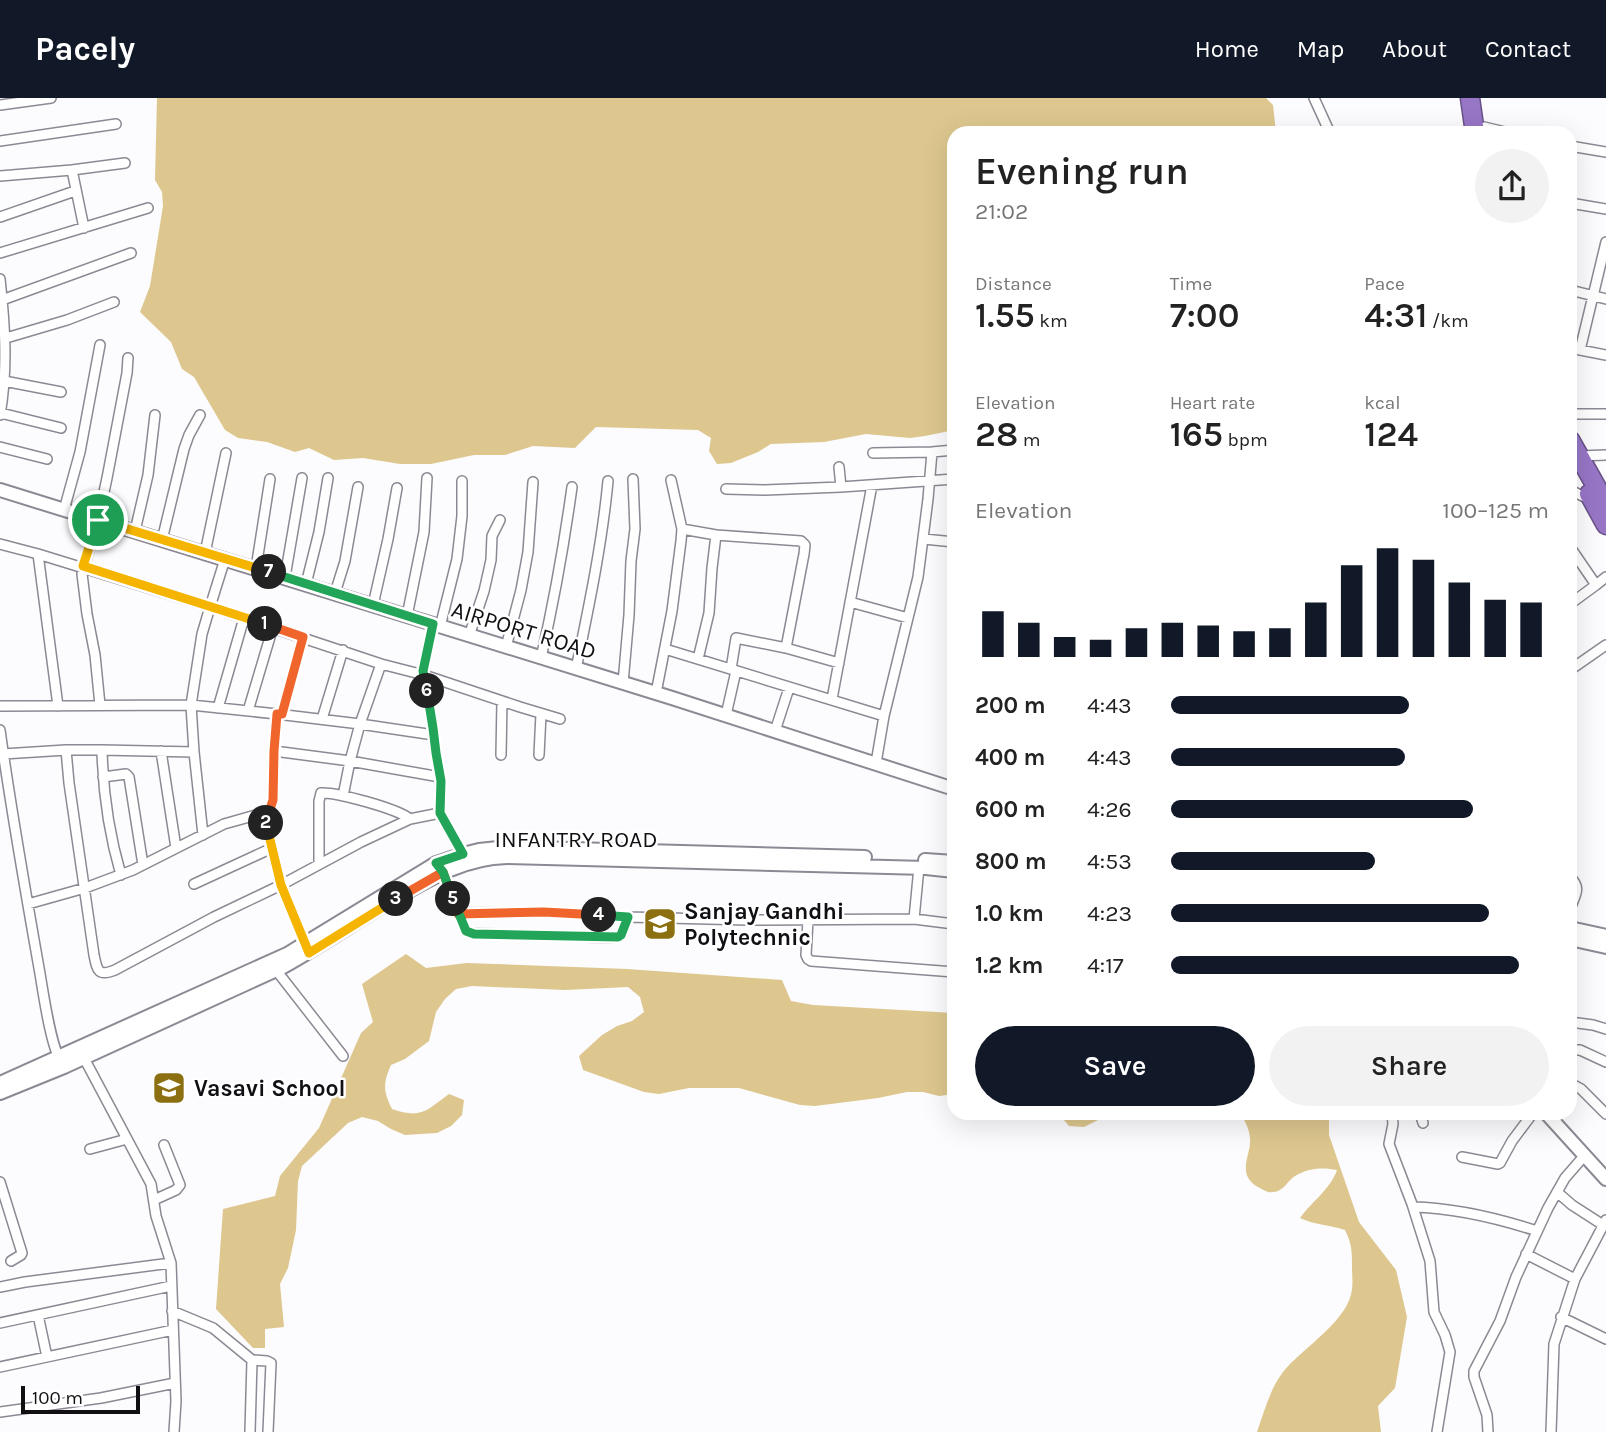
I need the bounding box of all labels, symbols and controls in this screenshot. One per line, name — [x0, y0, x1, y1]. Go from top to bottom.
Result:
text: Pacely — [35, 30, 135, 68]
text: Home — [1195, 35, 1259, 63]
text: Map — [1297, 35, 1344, 63]
text: About — [1382, 35, 1447, 63]
text: Contact — [1485, 35, 1571, 63]
text: Evening run — [975, 149, 1189, 194]
button: share — [1475, 149, 1549, 223]
text: 21:02 — [975, 198, 1028, 225]
text: Distance — [975, 273, 1052, 295]
text: Time — [1170, 273, 1212, 295]
text: Pace — [1364, 273, 1405, 295]
text: 1.55 — [975, 295, 1035, 336]
text: 7:00 — [1170, 295, 1239, 336]
text: 4:31 — [1364, 295, 1428, 336]
text: km — [1035, 310, 1068, 332]
text: /km — [1428, 310, 1469, 332]
text: Elevation — [975, 392, 1055, 414]
text: Heart rate — [1170, 392, 1255, 414]
text: kcal — [1364, 392, 1401, 414]
text: 28 — [975, 414, 1018, 455]
text: 165 — [1170, 414, 1223, 455]
text: 124 — [1364, 414, 1418, 455]
text: m — [1018, 429, 1041, 451]
text: bpm — [1223, 429, 1268, 451]
pin — [68, 490, 128, 550]
text: Elevation — [975, 497, 1072, 524]
text: 100–125 m — [1442, 497, 1549, 524]
icon: arrive — [79, 501, 117, 539]
pin: 7 — [252, 554, 286, 589]
text: 7 — [264, 560, 273, 582]
street label: AIRPORT ROAD — [448, 596, 599, 665]
pin: 1 — [247, 606, 282, 642]
text: 1 — [261, 612, 268, 634]
pin: 6 — [410, 674, 444, 708]
text: 6 — [421, 679, 432, 701]
text: 200 m — [975, 692, 1046, 719]
text: 4:43 — [1087, 692, 1132, 719]
text: 400 m — [975, 744, 1045, 771]
text: 4:43 — [1087, 744, 1132, 771]
text: 600 m — [975, 796, 1046, 823]
text: 4:26 — [1087, 796, 1132, 823]
pin: 2 — [248, 806, 284, 840]
text: 2 — [260, 811, 271, 833]
street label: INFANTRY ROAD — [495, 826, 657, 853]
text: 800 m — [975, 848, 1047, 875]
text: 4:53 — [1087, 848, 1132, 875]
pin: 3 — [378, 882, 414, 916]
pin: 5 — [435, 882, 470, 916]
text: 3 — [390, 887, 401, 909]
text: 5 — [447, 887, 458, 909]
pin: 4 — [582, 898, 616, 932]
place label: Sanjay Gandhi Polytechnic — [684, 898, 844, 951]
text: 1.0 km — [975, 900, 1044, 927]
text: 4:23 — [1087, 900, 1132, 927]
text: 4 — [593, 903, 604, 925]
school or university icon: Sanjay Gandhi Polytechnic — [641, 905, 679, 943]
text: 1.2 km — [975, 952, 1043, 979]
text: 4:17 — [1087, 952, 1124, 979]
button: Save — [975, 1026, 1255, 1106]
button: Share — [1269, 1026, 1549, 1106]
school or university icon: Vasavi School — [150, 1069, 188, 1107]
place label: Vasavi School — [194, 1075, 346, 1102]
scale bar — [21, 1383, 140, 1415]
text: 100 m — [32, 1387, 83, 1409]

